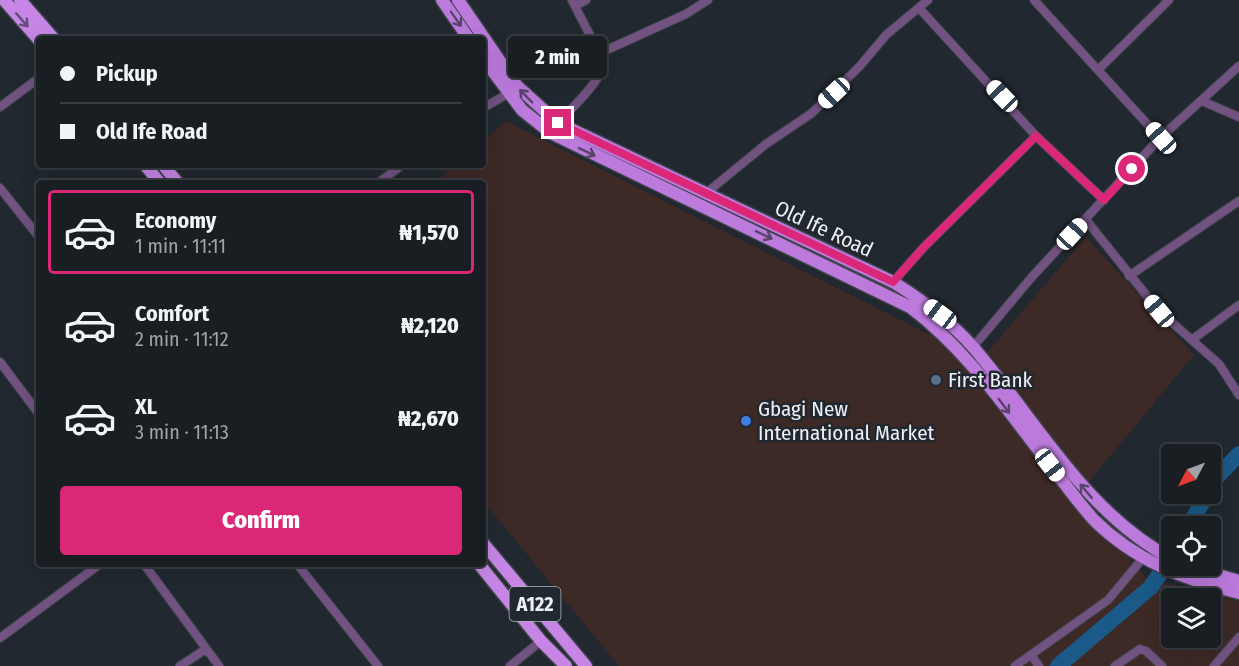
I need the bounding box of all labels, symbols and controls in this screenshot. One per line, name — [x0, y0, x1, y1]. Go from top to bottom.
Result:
one-way arrow — [450, 11, 462, 27]
one-way arrow — [15, 12, 29, 27]
callout: 2 min — [508, 36, 608, 78]
text: 2 min — [535, 45, 580, 69]
text: Pickup — [96, 60, 158, 87]
car — [815, 74, 853, 112]
car — [983, 77, 1021, 115]
one-way arrow — [519, 88, 534, 103]
route end — [544, 109, 571, 136]
text: Old Ife Road — [96, 118, 208, 145]
car — [1142, 119, 1180, 157]
one-way arrow — [578, 147, 596, 159]
route start — [1118, 155, 1145, 182]
street label: Old Ife Road — [771, 195, 877, 263]
icon: car — [63, 205, 117, 259]
text: Economy — [135, 207, 216, 234]
car — [1053, 215, 1091, 253]
text: ₦1,570 — [399, 219, 459, 246]
one-way arrow — [754, 230, 772, 242]
text: 1 min · 11:11 — [135, 234, 226, 258]
car — [1141, 291, 1177, 331]
car — [920, 296, 960, 332]
icon: car — [63, 298, 117, 352]
text: Comfort — [135, 300, 209, 327]
text: ₦2,120 — [401, 312, 459, 339]
text: 2 min · 11:12 — [135, 327, 228, 351]
place label: First Bank — [948, 367, 1032, 393]
marker: First Bank — [929, 373, 943, 387]
icon: car — [63, 391, 117, 445]
text: XL — [135, 393, 157, 420]
place label: Gbagi New International Market — [758, 396, 935, 446]
one-way arrow — [997, 397, 1010, 413]
text: ₦2,670 — [398, 405, 459, 432]
marker: Gbagi New International Market — [739, 414, 753, 428]
text: 3 min · 11:13 — [135, 420, 229, 444]
north arrow — [1161, 444, 1221, 504]
map controls — [1161, 444, 1221, 648]
car — [1032, 445, 1068, 485]
one-way arrow — [1079, 484, 1093, 499]
button: Confirm — [60, 486, 462, 555]
button: locate — [1161, 516, 1221, 576]
road number: A122 — [510, 587, 560, 621]
button: layers — [1161, 588, 1221, 648]

